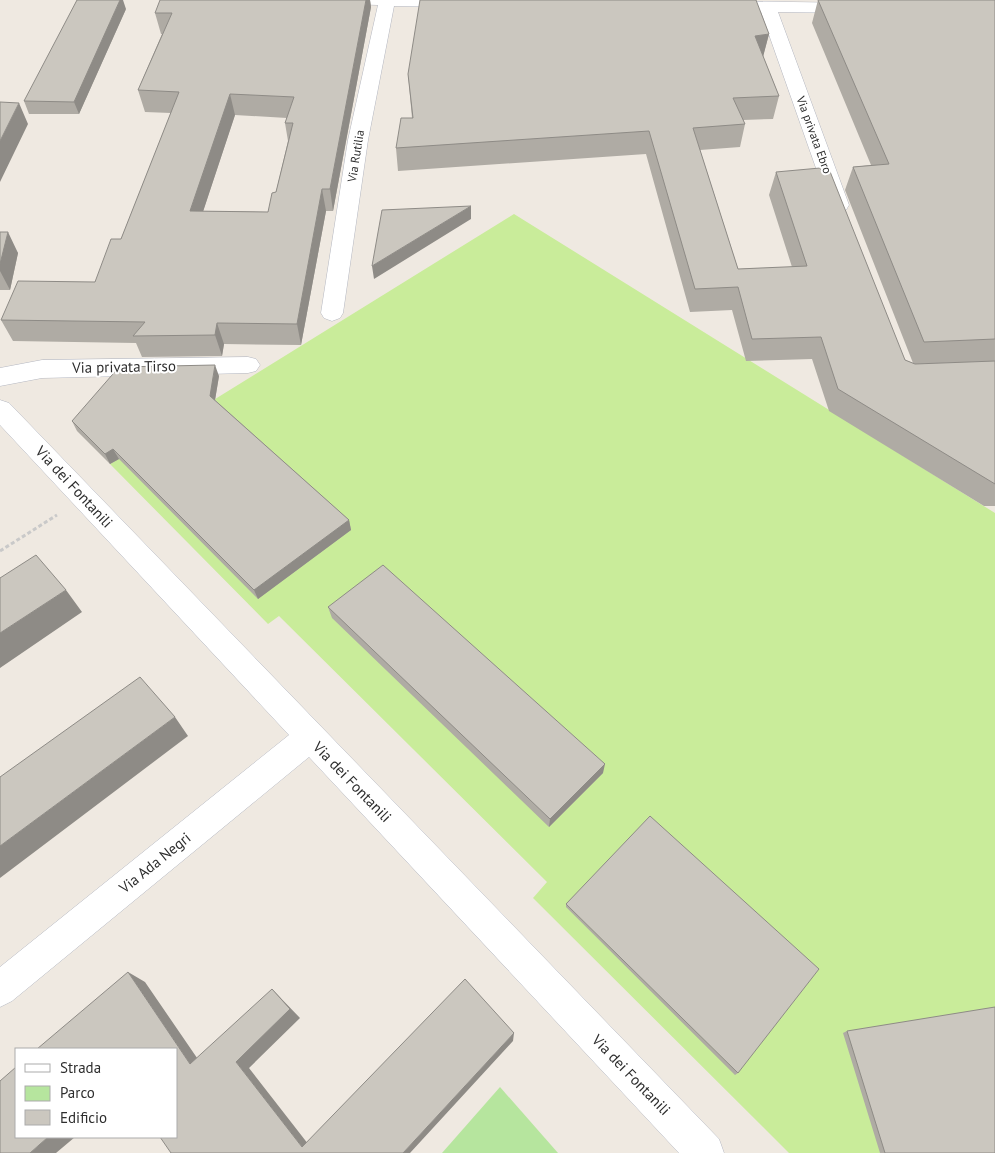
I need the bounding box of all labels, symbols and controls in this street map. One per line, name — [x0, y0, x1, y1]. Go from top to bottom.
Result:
street label: Via privata Ebro — [793, 93, 835, 176]
street label: Via Rutilia — [344, 129, 367, 184]
street label: Via privata Tirso — [71, 356, 176, 377]
street label: Via dei Fontanili — [31, 441, 117, 531]
street label: Via dei Fontanili — [308, 737, 396, 826]
street label: Via Ada Negri — [114, 828, 194, 898]
street label: Via dei Fontanili — [587, 1030, 675, 1119]
legend — [15, 1048, 178, 1138]
text: Strada — [60, 1058, 101, 1077]
text: Parco — [60, 1083, 95, 1102]
text: Edificio — [60, 1108, 107, 1127]

